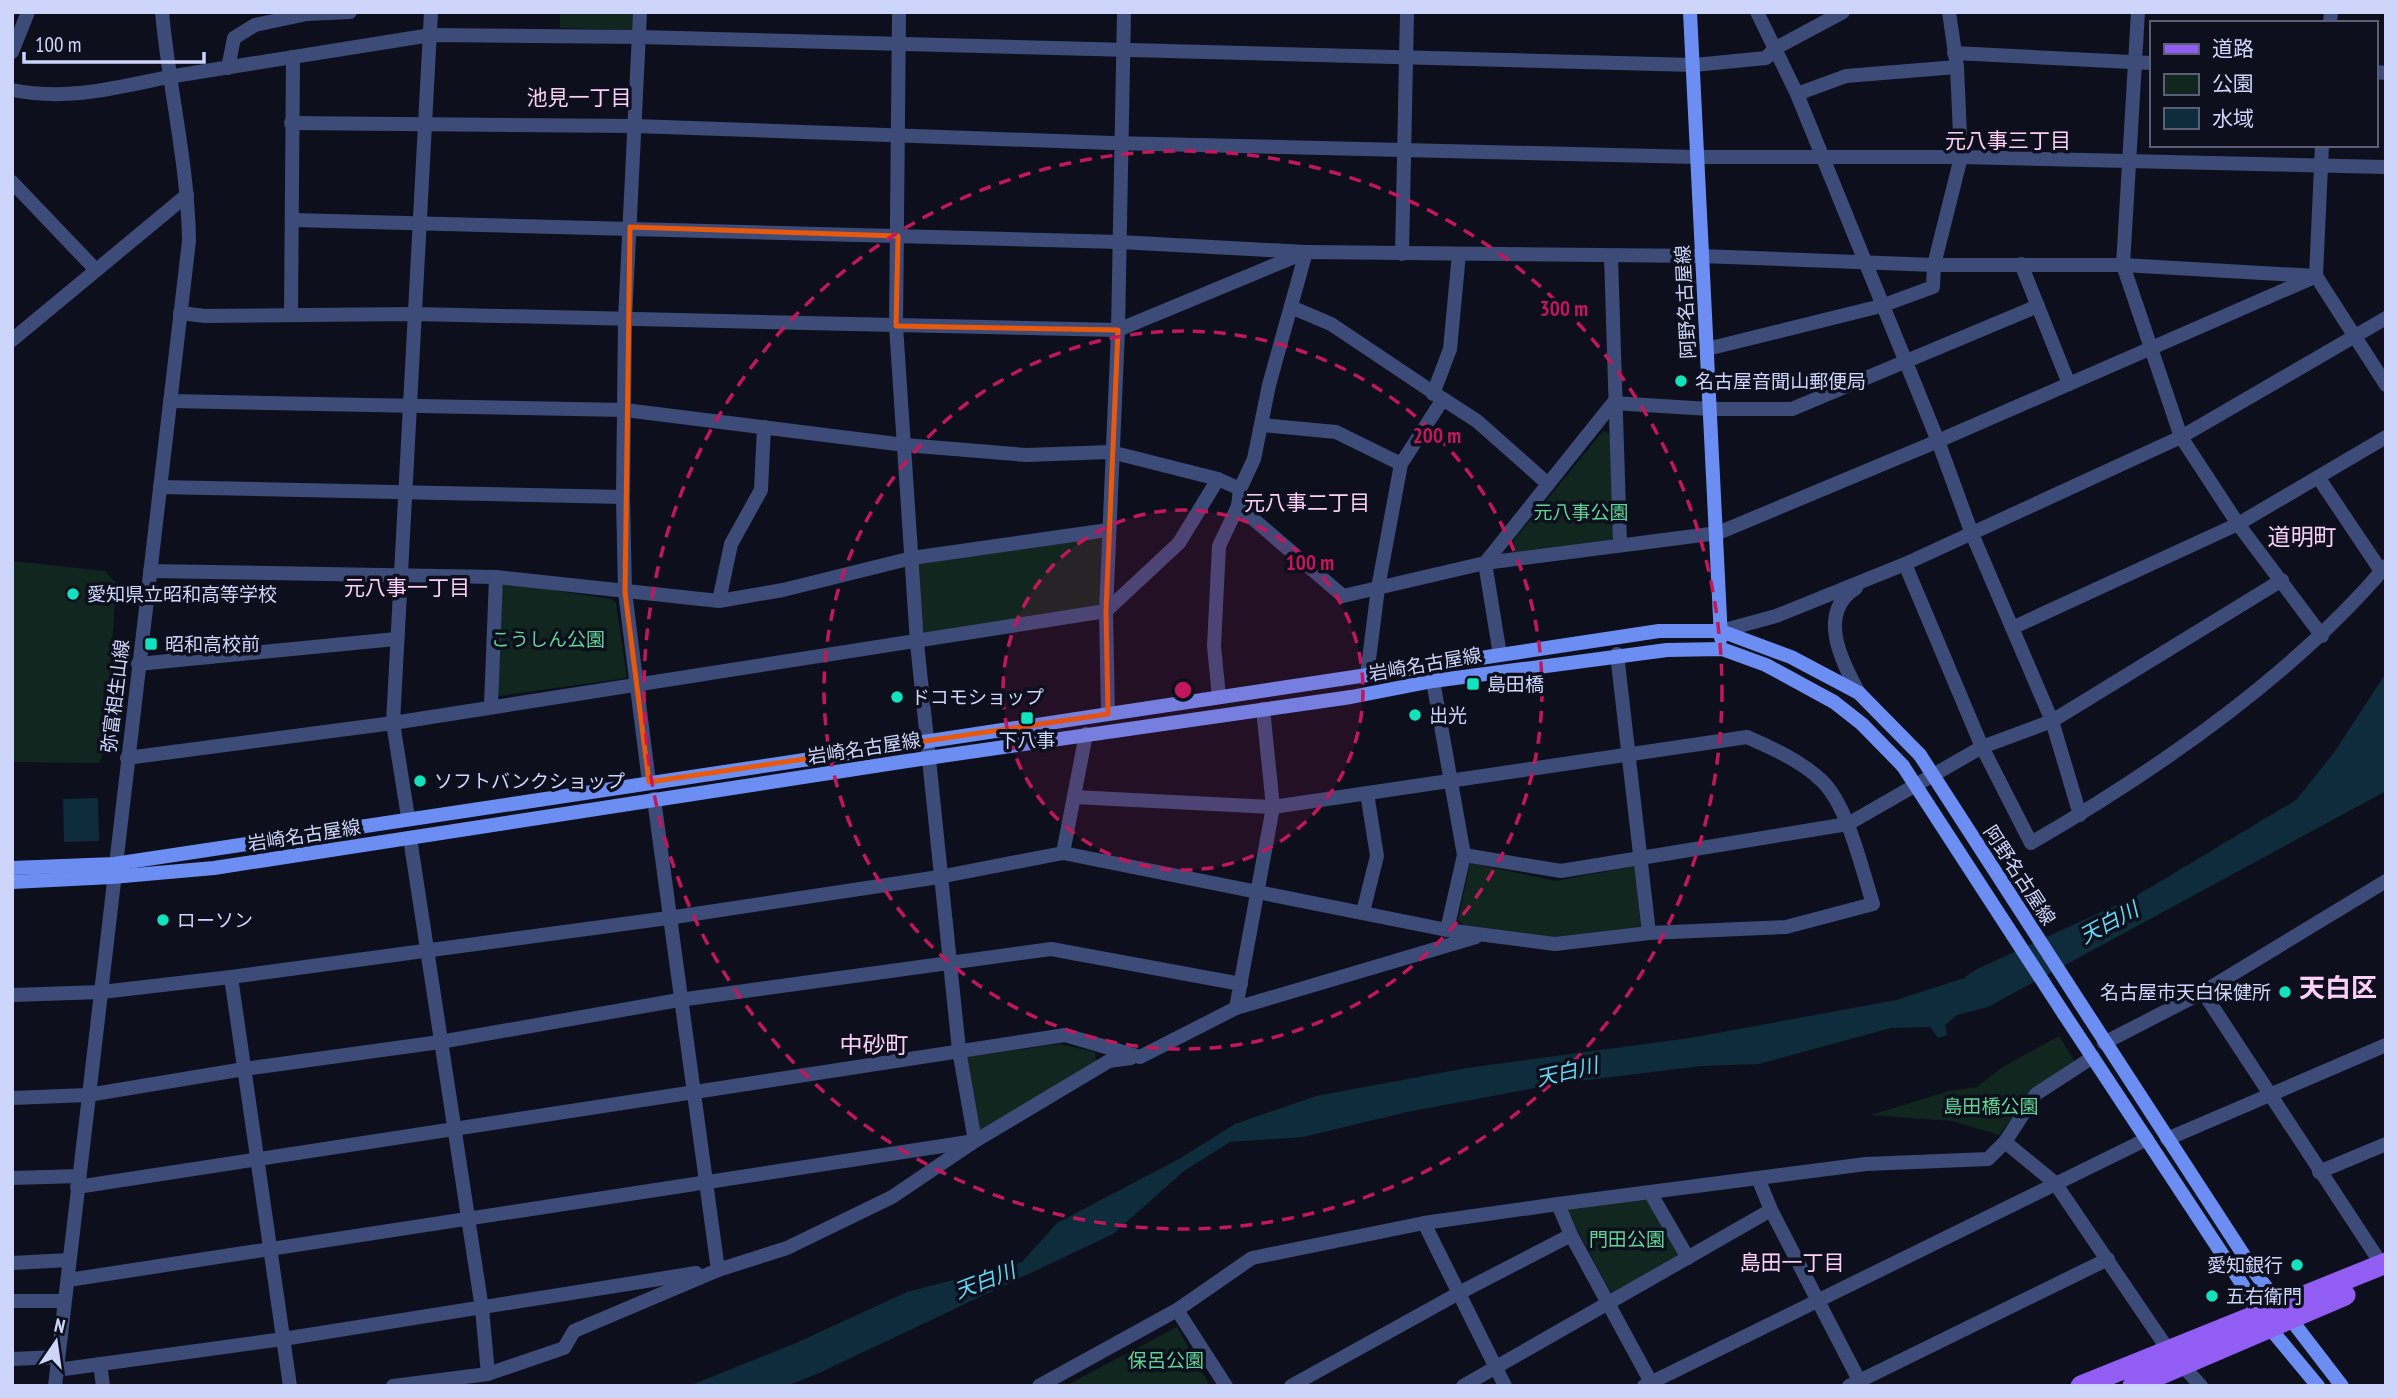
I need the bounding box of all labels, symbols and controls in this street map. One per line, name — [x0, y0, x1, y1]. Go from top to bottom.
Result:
scale bar — [24, 21, 205, 65]
legend — [2150, 21, 2377, 147]
text: 100 m — [35, 31, 81, 58]
text: 道路 — [2212, 35, 2254, 62]
text: 公園 — [2212, 70, 2254, 97]
district label: 池見一丁目 — [527, 84, 632, 111]
text: 水域 — [2212, 105, 2254, 132]
district label: 元八事三丁目 — [1945, 127, 2071, 154]
street label: 阿野名古屋線 — [1670, 244, 1700, 360]
text: 300 m — [1540, 295, 1588, 322]
place label: 名古屋音聞山郵便局 — [1695, 369, 1866, 393]
marker: 名古屋音聞山郵便局 — [1673, 373, 1689, 389]
text: 200 m — [1413, 422, 1461, 449]
district label: 元八事二丁目 — [1244, 489, 1370, 516]
park label: 元八事公園 — [1533, 500, 1629, 524]
district label: 道明町 — [2268, 522, 2337, 551]
text: 100 m — [1286, 549, 1334, 576]
district label: 元八事一丁目 — [344, 574, 470, 601]
place label: 愛知県立昭和高等学校 — [87, 582, 277, 606]
marker: 愛知県立昭和高等学校 — [65, 586, 81, 602]
park label: こうしん公園 — [491, 627, 605, 651]
place label: 昭和高校前 — [165, 632, 260, 656]
marker: 昭和高校前 — [143, 636, 159, 652]
street label: 弥富相生山線 — [96, 638, 134, 754]
street label: 岩崎名古屋線 — [1367, 642, 1483, 686]
place label: 島田橋 — [1487, 672, 1544, 696]
marker: 島田橋 — [1465, 676, 1481, 692]
centre of rings — [1171, 678, 1195, 702]
place label: ドコモショップ — [911, 685, 1044, 709]
marker: ドコモショップ — [889, 689, 905, 705]
place label: 出光 — [1429, 703, 1467, 727]
marker: 出光 — [1407, 707, 1423, 723]
marker: 下八事 — [1019, 710, 1035, 726]
street label: 岩崎名古屋線 — [806, 727, 922, 769]
place label: 下八事 — [998, 728, 1056, 752]
place label: ソフトバンクショップ — [434, 769, 625, 793]
marker: ソフトバンクショップ — [412, 773, 428, 789]
street label: 岩崎名古屋線 — [246, 814, 362, 856]
street label: 阿野名古屋線 — [1979, 821, 2061, 929]
water label: 天白川 — [2075, 895, 2145, 949]
place label: ローソン — [177, 908, 253, 932]
marker: ローソン — [155, 912, 171, 928]
district label: 天白区 — [2299, 971, 2377, 1004]
place label: 名古屋市天白保健所 — [2100, 980, 2271, 1004]
marker: 名古屋市天白保健所 — [2277, 984, 2293, 1000]
district label: 中砂町 — [840, 1030, 909, 1059]
water label: 天白川 — [1533, 1051, 1603, 1092]
park label: 島田橋公園 — [1943, 1094, 2039, 1118]
park label: 門田公園 — [1589, 1227, 1665, 1251]
district label: 島田一丁目 — [1740, 1249, 1845, 1276]
place label: 愛知銀行 — [2207, 1253, 2283, 1277]
water label: 天白川 — [951, 1256, 1021, 1304]
marker: 愛知銀行 — [2289, 1257, 2305, 1273]
place label: 五右衛門 — [2226, 1284, 2302, 1308]
marker: 五右衛門 — [2204, 1288, 2220, 1304]
north arrow — [21, 1307, 91, 1377]
text: N — [52, 1313, 68, 1338]
park label: 保呂公園 — [1128, 1348, 1204, 1372]

